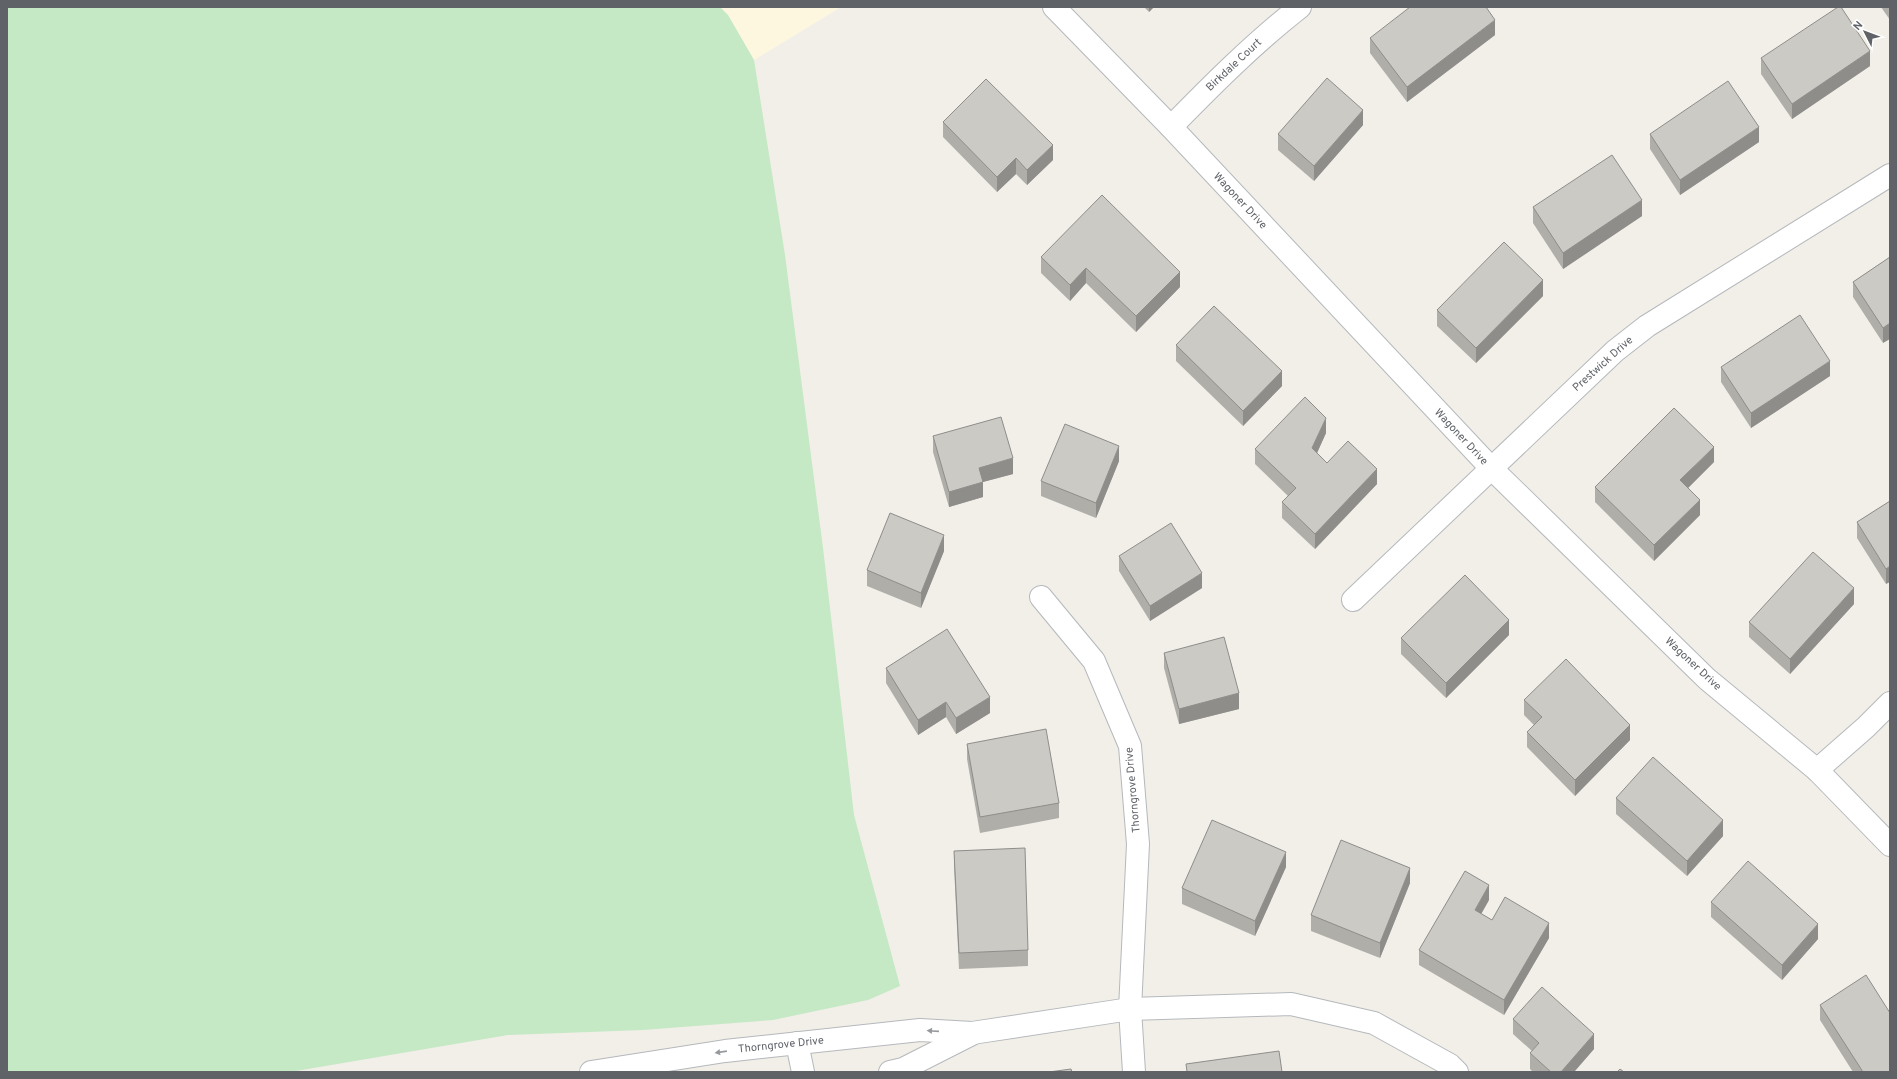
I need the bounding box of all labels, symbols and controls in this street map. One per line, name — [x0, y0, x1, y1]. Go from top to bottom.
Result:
north arrow — [1845, 12, 1885, 52]
text: N — [1850, 18, 1866, 34]
street label: Birkdale Court — [1203, 36, 1265, 94]
street label: Wagoner Drive — [1210, 170, 1270, 232]
street label: Prestwick Drive — [1570, 333, 1636, 395]
street label: Wagoner Drive — [1431, 406, 1491, 468]
street label: Wagoner Drive — [1662, 634, 1724, 694]
street label: Thorngrove Drive — [1122, 747, 1144, 833]
one-way arrow — [927, 1027, 939, 1034]
street label: Thorngrove Drive — [738, 1034, 825, 1056]
one-way arrow — [715, 1049, 727, 1055]

